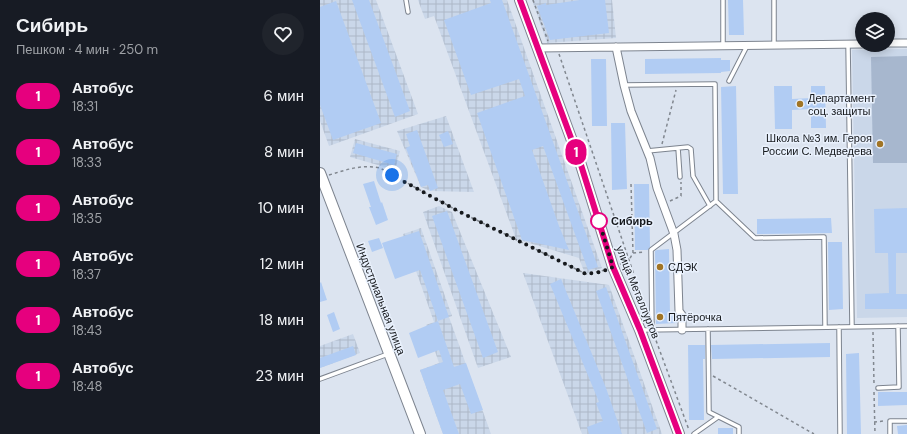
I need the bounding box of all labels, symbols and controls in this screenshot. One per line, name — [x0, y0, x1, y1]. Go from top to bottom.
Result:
map controls — [855, 12, 895, 52]
button: layers — [855, 12, 895, 52]
text: Сибирь — [16, 13, 88, 38]
button: heart — [262, 13, 304, 55]
text: Пешком · 4 мин · 250 m — [16, 41, 158, 58]
text: Автобус — [72, 78, 134, 98]
text: 6 мин — [264, 86, 304, 106]
text: 1 — [35, 87, 41, 105]
place label: Департамент соц. защиты — [808, 91, 875, 118]
text: 18:31 — [72, 98, 98, 115]
marker: Департамент соц. защиты — [795, 99, 805, 109]
place label: Школа №3 им. Героя России С. Медведева — [762, 131, 873, 158]
text: Автобус — [72, 134, 134, 154]
line badge: 1 — [563, 139, 589, 165]
marker: Школа №3 им. Героя России С. Медведева — [875, 139, 885, 149]
text: 8 мин — [264, 142, 304, 162]
text: 1 — [35, 143, 41, 161]
text: 1 — [573, 143, 579, 161]
text: 18:33 — [72, 154, 102, 171]
your location — [382, 165, 402, 185]
text: Автобус — [72, 190, 134, 210]
text: 10 мин — [258, 198, 304, 218]
text: 1 — [35, 199, 41, 217]
text: 18:35 — [72, 210, 102, 227]
marker: Сибирь — [590, 212, 608, 230]
place label: Сибирь — [611, 214, 653, 228]
street label: Индустриальная улица — [353, 241, 409, 357]
street label: улица Металлургов — [613, 243, 663, 341]
text: Автобус — [72, 246, 134, 266]
text: 12 мин — [260, 254, 304, 274]
text: 1 — [35, 255, 41, 273]
place label: СДЭК — [668, 260, 698, 274]
marker: СДЭК — [655, 262, 665, 272]
text: 18:37 — [72, 266, 101, 283]
text: Автобус — [72, 302, 134, 322]
text: 18 мин — [259, 310, 304, 330]
place label: Пятёрочка — [668, 310, 723, 324]
text: 1 — [35, 311, 41, 329]
marker: Пятёрочка — [655, 312, 665, 322]
text: 18:43 — [72, 322, 102, 339]
text: Автобус — [72, 358, 134, 378]
text: 23 мин — [256, 366, 304, 386]
text: 1 — [35, 367, 41, 385]
text: 18:48 — [72, 378, 102, 395]

